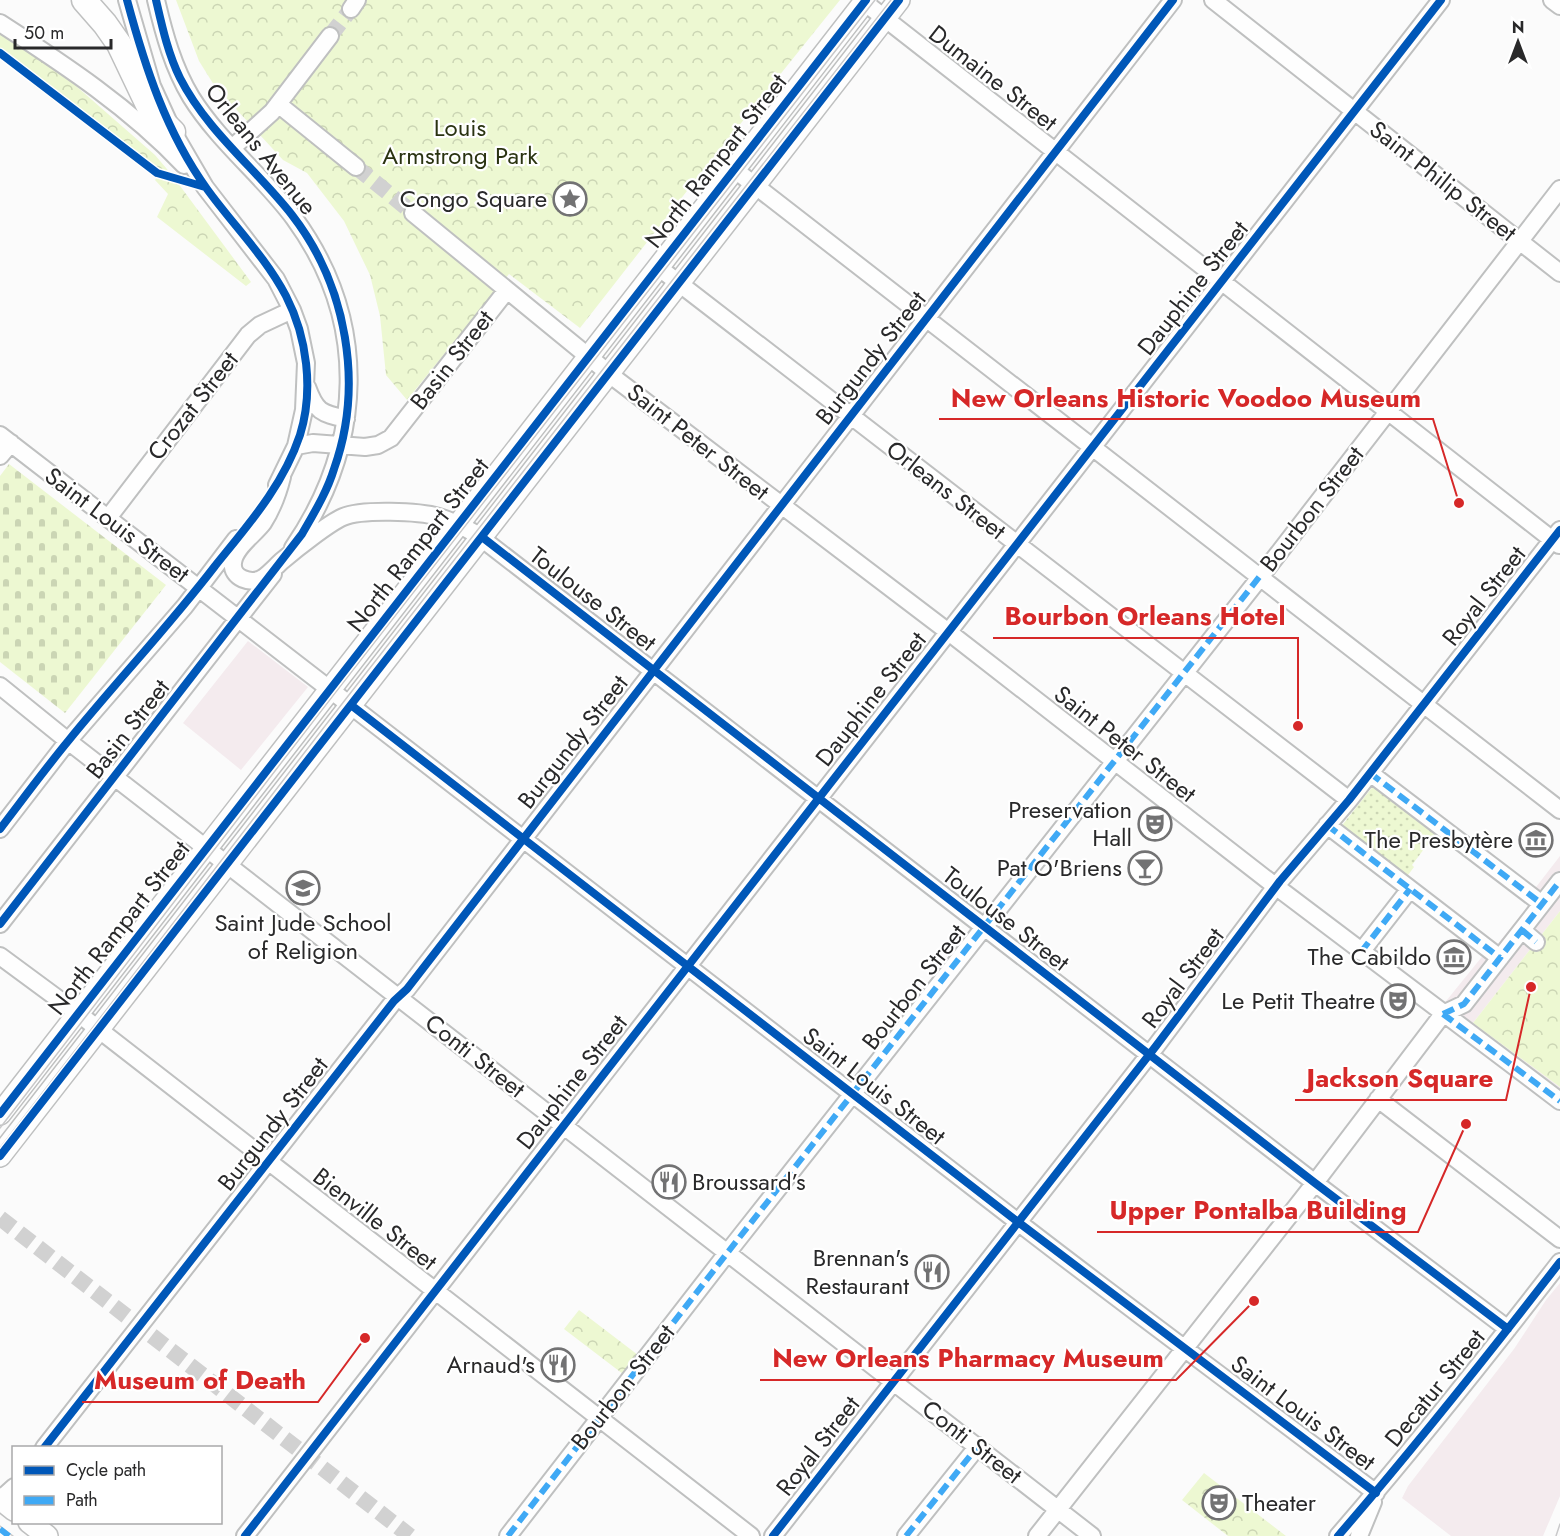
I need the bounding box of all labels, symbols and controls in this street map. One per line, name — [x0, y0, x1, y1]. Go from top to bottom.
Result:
scale bar — [15, 12, 111, 50]
north arrow — [1488, 12, 1548, 72]
street label: Dumaine Street — [922, 16, 1065, 139]
text: N — [1512, 16, 1524, 39]
text: 50 m — [24, 20, 64, 46]
street label: North Rampart Street — [636, 66, 795, 255]
street label: Orleans Avenue — [197, 75, 326, 222]
park label: Louis Armstrong Park — [382, 110, 538, 173]
street label: Saint Philip Street — [1362, 112, 1525, 249]
place label: Congo Square — [400, 181, 547, 216]
place icon: Congo Square — [552, 181, 588, 217]
street label: Dauphine Street — [1129, 213, 1257, 362]
street label: Burgundy Street — [807, 283, 934, 432]
street label: Basin Street — [402, 302, 502, 417]
street label: Crozat Street — [139, 344, 247, 468]
street label: Saint Peter Street — [620, 375, 777, 509]
callout: New Orleans Historic Voodoo Museum — [939, 375, 1433, 419]
text: New Orleans Historic Voodoo Museum — [951, 379, 1421, 417]
street label: Orleans Street — [879, 432, 1014, 548]
street label: Bourbon Street — [1251, 438, 1372, 579]
street label: North Rampart Street — [338, 450, 497, 639]
street label: Saint Louis Street — [38, 458, 197, 591]
street label: Toulouse Street — [523, 538, 664, 659]
street label: Royal Street — [1433, 538, 1534, 653]
callout: Bourbon Orleans Hotel — [993, 594, 1298, 638]
text: Bourbon Orleans Hotel — [1005, 597, 1285, 635]
street label: Dauphine Street — [807, 624, 935, 773]
street label: Burgundy Street — [509, 667, 636, 816]
street label: Basin Street — [78, 671, 178, 786]
street label: Saint Peter Street — [1047, 677, 1204, 811]
place label: Preservation Hall — [1008, 792, 1132, 855]
theatre icon: Preservation Hall — [1137, 806, 1173, 842]
place label: The Presbytère — [1365, 822, 1513, 857]
museum icon: The Presbytère — [1518, 822, 1554, 858]
street label: North Rampart Street — [39, 833, 198, 1022]
place label: Pat O'Briens — [997, 850, 1122, 885]
bar icon: Pat O'Briens — [1127, 850, 1163, 886]
street label: Toulouse Street — [936, 858, 1077, 979]
school or university icon: Saint Jude School of Religion — [285, 870, 321, 906]
place label: Saint Jude School of Religion — [214, 905, 392, 968]
street label: Bourbon Street — [853, 916, 974, 1057]
street label: Royal Street — [1133, 920, 1232, 1035]
place label: The Cabildo — [1307, 939, 1431, 974]
museum icon: The Cabildo — [1436, 939, 1472, 975]
place label: Le Petit Theatre — [1221, 983, 1375, 1018]
theatre icon: Le Petit Theatre — [1380, 983, 1416, 1019]
street label: Conti Street — [418, 1005, 533, 1106]
street label: Dauphine Street — [508, 1007, 636, 1156]
street label: Saint Louis Street — [795, 1018, 954, 1153]
street label: Burgundy Street — [209, 1049, 336, 1198]
callout: Jackson Square — [1295, 1056, 1506, 1100]
text: Jackson Square — [1302, 1059, 1494, 1097]
street label: Bienville Street — [306, 1159, 445, 1278]
restaurant icon: Broussard’s — [651, 1164, 687, 1200]
place label: Broussard’s — [692, 1164, 806, 1199]
callout: Upper Pontalba Building — [1097, 1188, 1418, 1232]
text: Upper Pontalba Building — [1110, 1191, 1407, 1229]
place label: Brennan's Restaurant — [805, 1240, 909, 1303]
restaurant icon: Brennan's Restaurant — [914, 1254, 950, 1290]
street label: Bourbon Street — [562, 1316, 683, 1457]
street label: Decatur Street — [1376, 1321, 1493, 1454]
callout: New Orleans Pharmacy Museum — [760, 1336, 1176, 1380]
text: New Orleans Pharmacy Museum — [772, 1339, 1164, 1377]
street label: Saint Louis Street — [1224, 1346, 1383, 1479]
place label: Arnaud's — [446, 1347, 535, 1382]
restaurant icon: Arnaud's — [540, 1347, 576, 1383]
callout: Museum of Death — [82, 1358, 318, 1402]
text: Museum of Death — [94, 1361, 306, 1399]
street label: Royal Street — [767, 1388, 868, 1503]
street label: Conti Street — [915, 1391, 1030, 1492]
legend — [12, 1446, 222, 1524]
text: Cycle path — [66, 1457, 146, 1483]
theatre icon: Theater — [1201, 1485, 1237, 1521]
place label: Theater — [1242, 1485, 1317, 1520]
text: Path — [66, 1487, 98, 1513]

